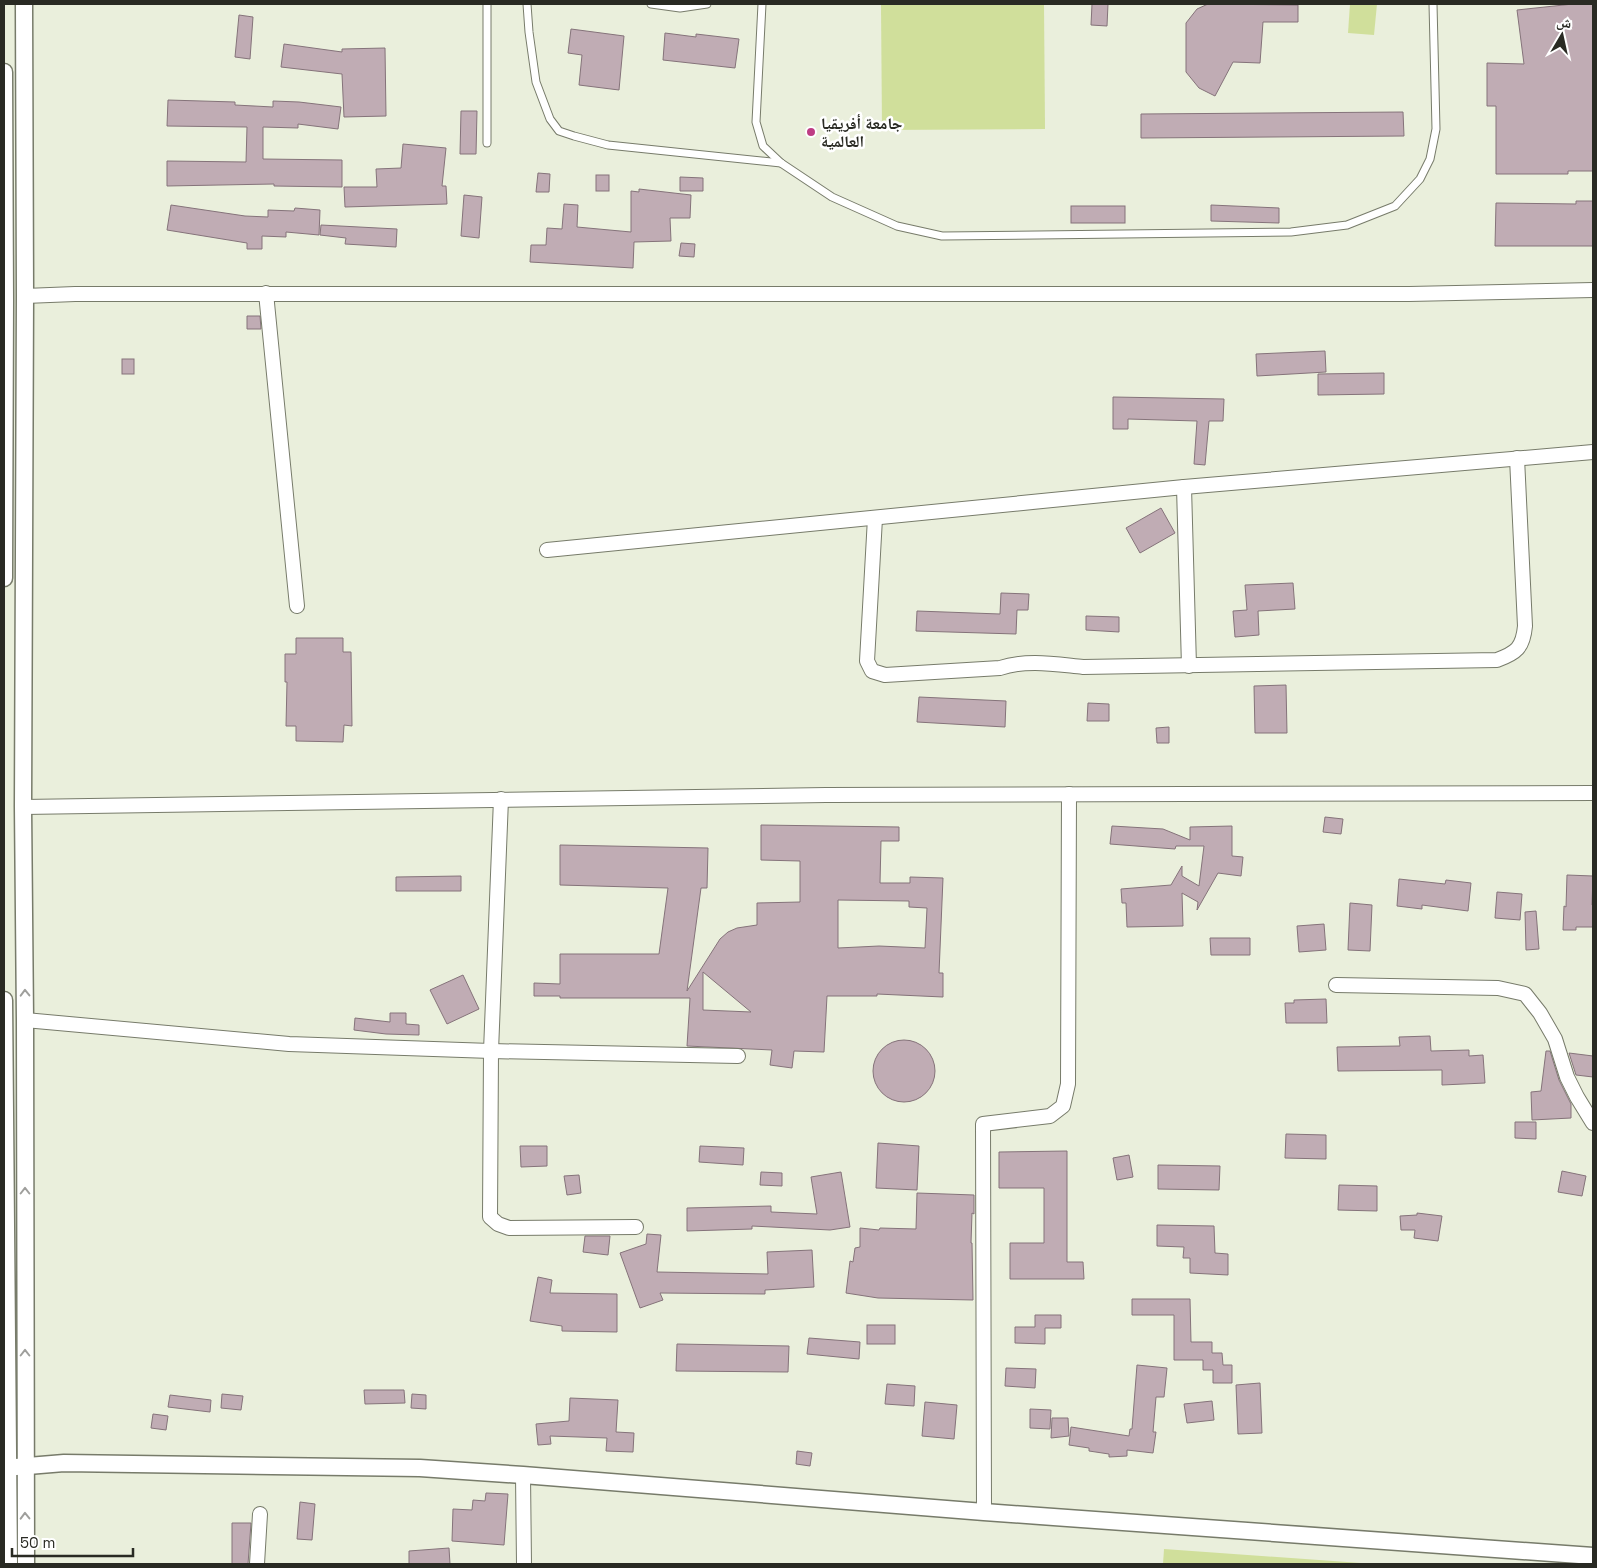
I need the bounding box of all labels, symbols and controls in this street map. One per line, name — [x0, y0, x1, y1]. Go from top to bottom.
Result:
north arrow — [1537, 10, 1587, 60]
text: ش — [1555, 12, 1573, 32]
place label: جامعة أفريقيا العالمية — [821, 113, 902, 152]
marker: جامعة أفريقيا العالمية — [805, 126, 817, 138]
one-way arrow — [20, 989, 30, 996]
one-way arrow — [20, 1186, 30, 1194]
one-way arrow — [20, 1349, 30, 1356]
one-way arrow — [20, 1511, 30, 1519]
scale bar — [12, 1526, 134, 1558]
text: 50 m — [20, 1533, 55, 1552]

